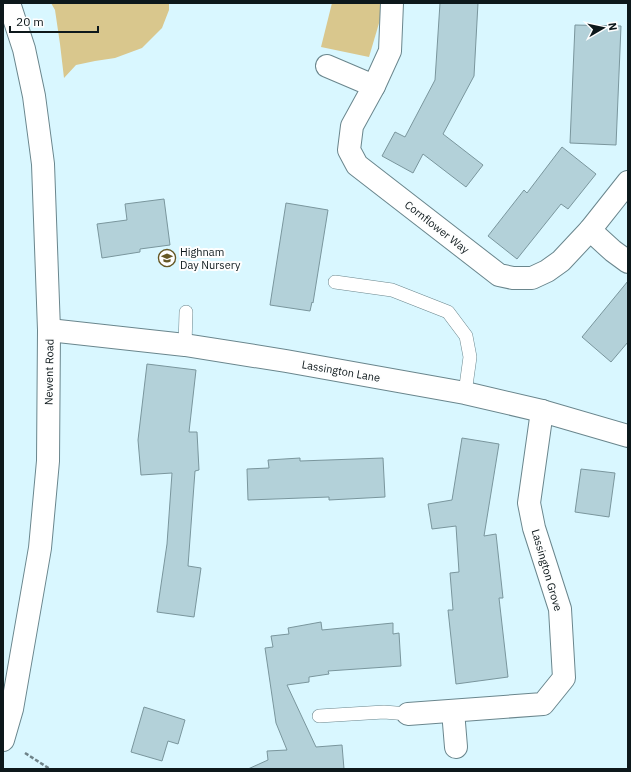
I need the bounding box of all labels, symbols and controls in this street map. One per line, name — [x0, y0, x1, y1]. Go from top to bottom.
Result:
scale bar — [10, 8, 98, 34]
north arrow — [583, 8, 623, 48]
text: 20 m — [16, 14, 44, 29]
text: N — [605, 21, 620, 31]
street label: Cornflower Way — [402, 197, 472, 257]
place label: Highnam Day Nursery — [180, 245, 241, 272]
school or university icon: Highnam Day Nursery — [157, 248, 177, 268]
street label: Newent Road — [41, 339, 57, 405]
street label: Lassington Lane — [301, 357, 381, 385]
street label: Lassington Grove — [529, 527, 565, 613]

